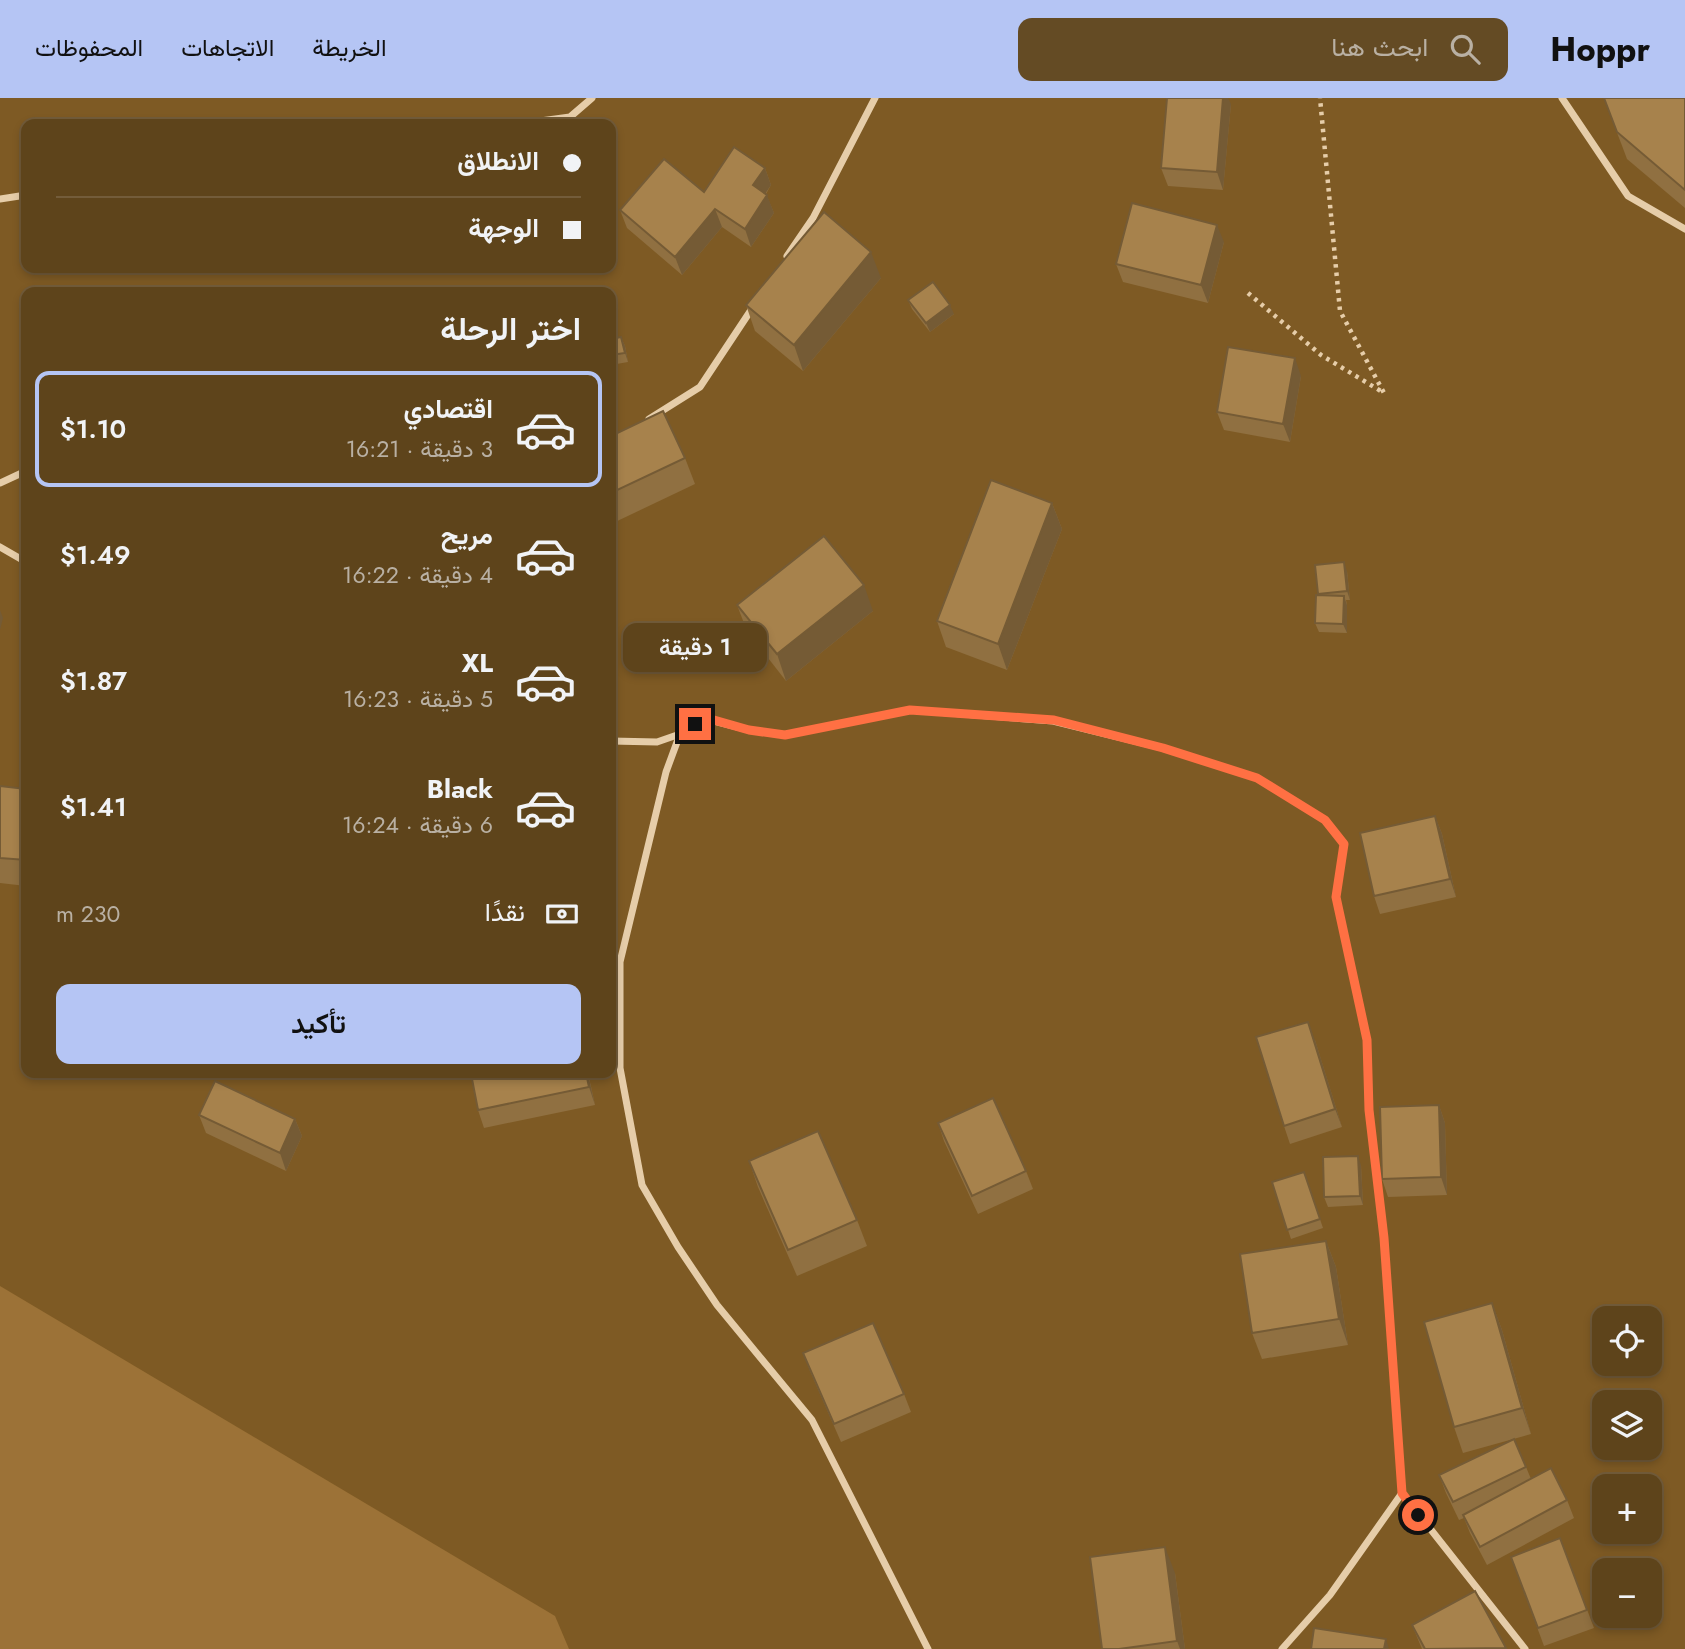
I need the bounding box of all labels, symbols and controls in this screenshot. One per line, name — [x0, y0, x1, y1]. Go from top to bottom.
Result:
search box — [1018, 18, 1508, 81]
text: Hoppr — [1550, 26, 1650, 73]
text: ابحث هنا — [1331, 28, 1428, 66]
text: المحفوظات — [35, 30, 143, 65]
text: الاتجاهات — [181, 30, 274, 65]
text: الخريطة — [312, 30, 387, 65]
icon: search — [1446, 30, 1484, 68]
text: الانطلاق — [457, 142, 539, 180]
text: الوجهة — [468, 209, 539, 247]
text: اختر الرحلة — [440, 306, 581, 352]
text: اقتصادي — [404, 390, 493, 428]
icon: car — [514, 398, 577, 461]
text: $1.10 — [60, 410, 126, 448]
text: 3 دقيقة · 16:21 — [346, 432, 493, 466]
text: مريح — [441, 516, 493, 554]
icon: car — [514, 524, 577, 587]
text: $1.49 — [60, 536, 131, 574]
text: 4 دقيقة · 16:22 — [342, 558, 493, 592]
callout: 1 دقيقة — [623, 622, 767, 672]
text: 1 دقيقة — [659, 630, 731, 664]
text: XL — [461, 644, 493, 682]
icon: car — [514, 650, 577, 713]
text: $1.87 — [60, 662, 127, 700]
text: 5 دقيقة · 16:23 — [343, 682, 493, 716]
route end — [679, 708, 711, 740]
text: Black — [427, 770, 493, 808]
icon: car — [514, 776, 577, 839]
text: $1.41 — [60, 788, 127, 826]
text: 6 دقيقة · 16:24 — [342, 808, 493, 842]
text: نقدًا — [485, 893, 525, 931]
icon: cash — [543, 895, 581, 933]
text: 230 m — [56, 897, 120, 931]
button: تأكيد — [56, 984, 581, 1064]
map controls — [1592, 1306, 1662, 1628]
button: locate — [1592, 1306, 1662, 1376]
button: layers — [1592, 1390, 1662, 1460]
button: + — [1592, 1474, 1662, 1544]
route start — [1402, 1499, 1434, 1531]
button: − — [1592, 1558, 1662, 1628]

